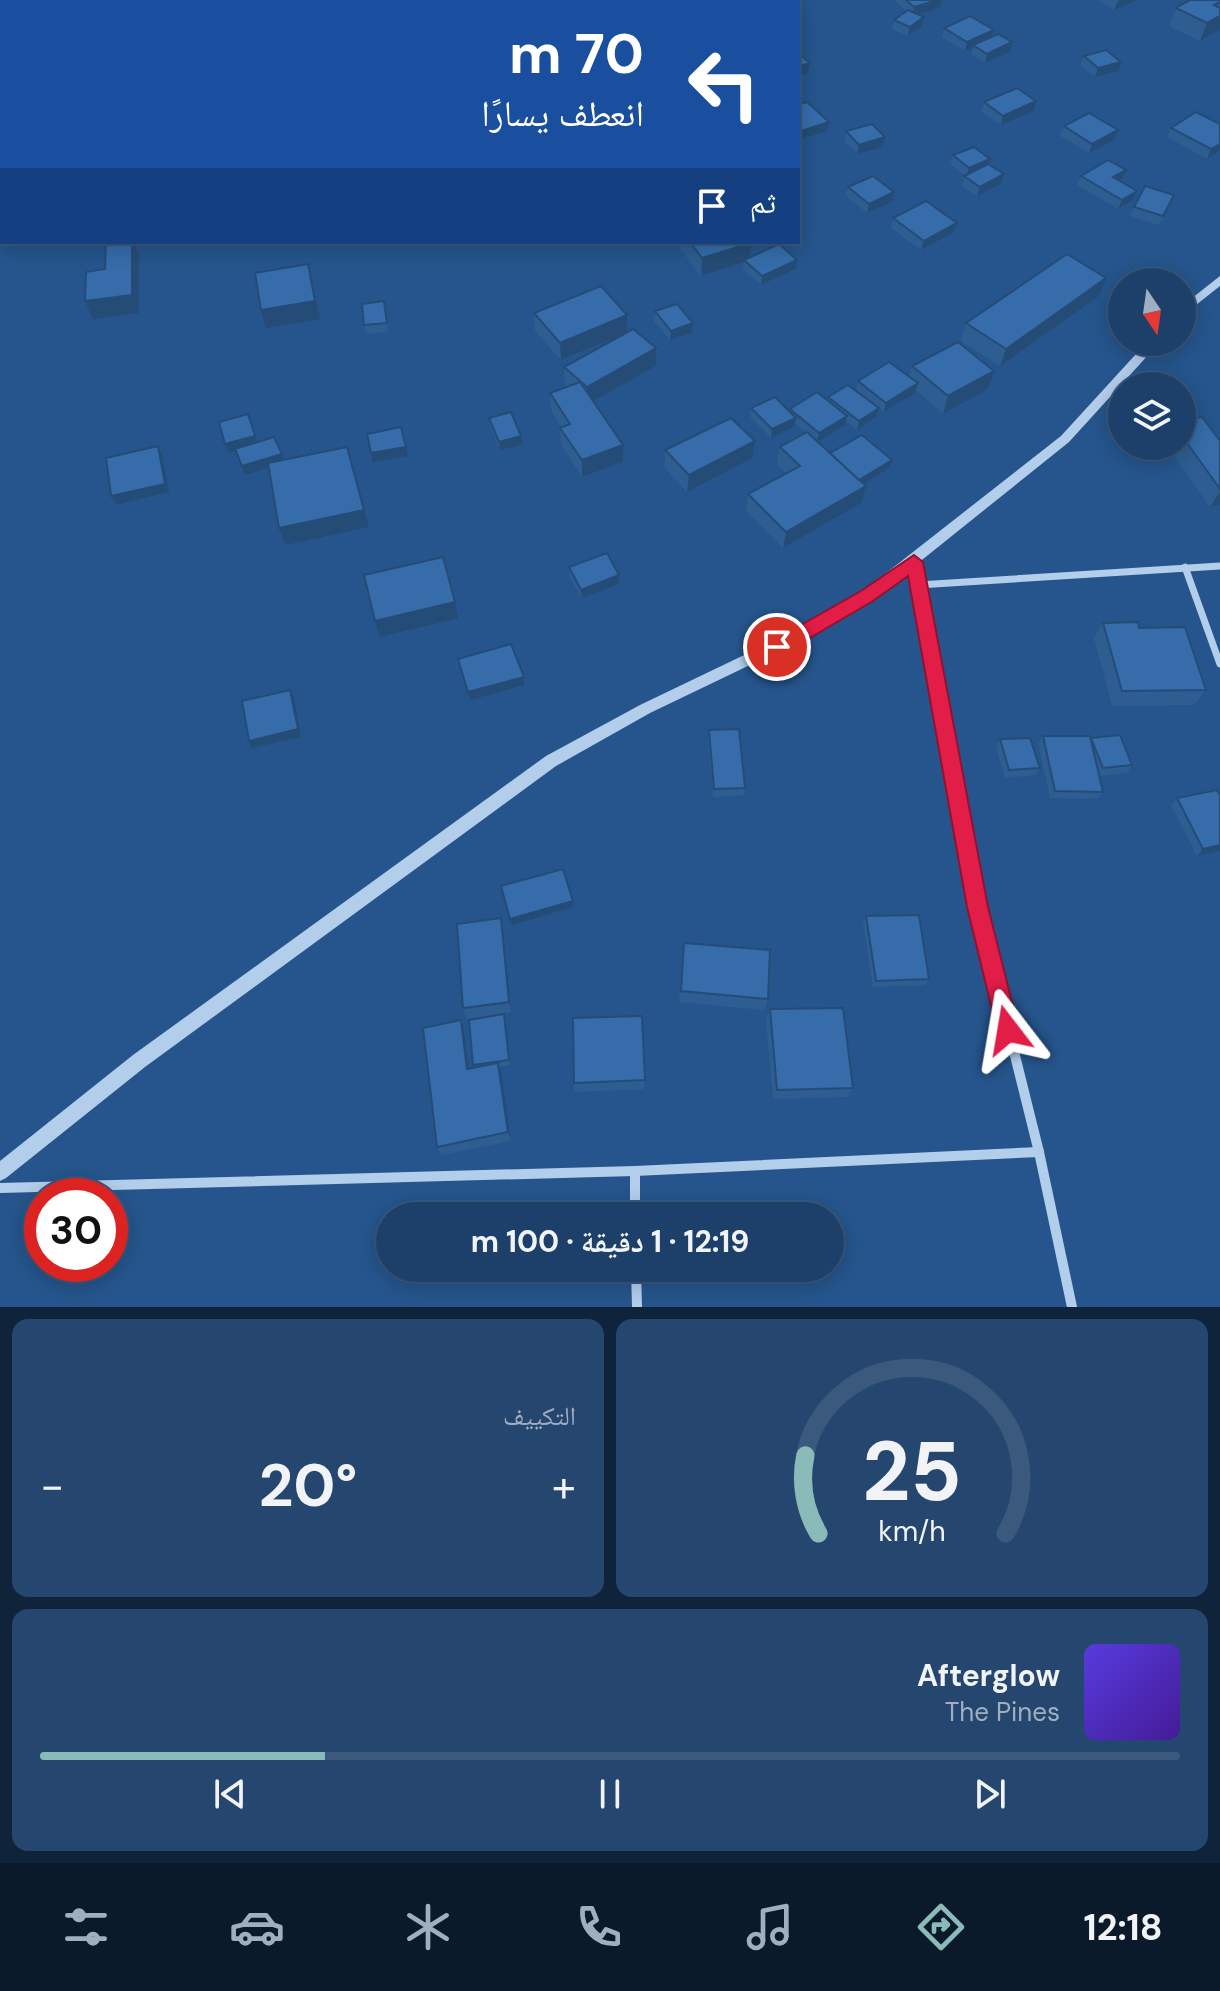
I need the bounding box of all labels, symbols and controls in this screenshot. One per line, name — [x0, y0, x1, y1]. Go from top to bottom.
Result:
text: 70 m — [509, 17, 644, 90]
icon: left — [672, 32, 776, 136]
text: انعطف يسارًا — [481, 90, 644, 137]
text: ثم — [750, 183, 776, 222]
icon: arrive — [690, 184, 734, 228]
north arrow — [1108, 268, 1196, 356]
map controls — [1108, 268, 1196, 460]
button: layers — [1108, 372, 1196, 460]
pin — [743, 613, 811, 681]
icon: arrive — [755, 625, 799, 669]
position arrow — [966, 988, 1050, 1072]
speed limit sign: 30 — [24, 1178, 128, 1282]
text: 12:19 · 1 دقيقة · 100 m — [471, 1222, 749, 1261]
text: التكييف — [503, 1399, 576, 1433]
text: 25 — [862, 1417, 962, 1526]
text: 20° — [259, 1446, 357, 1525]
text: − — [40, 1457, 64, 1515]
text: + — [552, 1457, 576, 1515]
text: km/h — [878, 1513, 946, 1550]
text: Afterglow — [917, 1656, 1060, 1695]
text: The Pines — [945, 1695, 1060, 1729]
icon: previous — [208, 1772, 252, 1816]
icon: pause — [588, 1772, 632, 1816]
icon: next — [968, 1772, 1012, 1816]
icon: filters — [58, 1899, 114, 1955]
icon: car — [229, 1899, 285, 1955]
icon: climate — [400, 1899, 456, 1955]
icon: phone — [571, 1899, 627, 1955]
icon: music — [742, 1899, 798, 1955]
icon: directions — [913, 1899, 969, 1955]
text: 12:18 — [1084, 1904, 1163, 1951]

